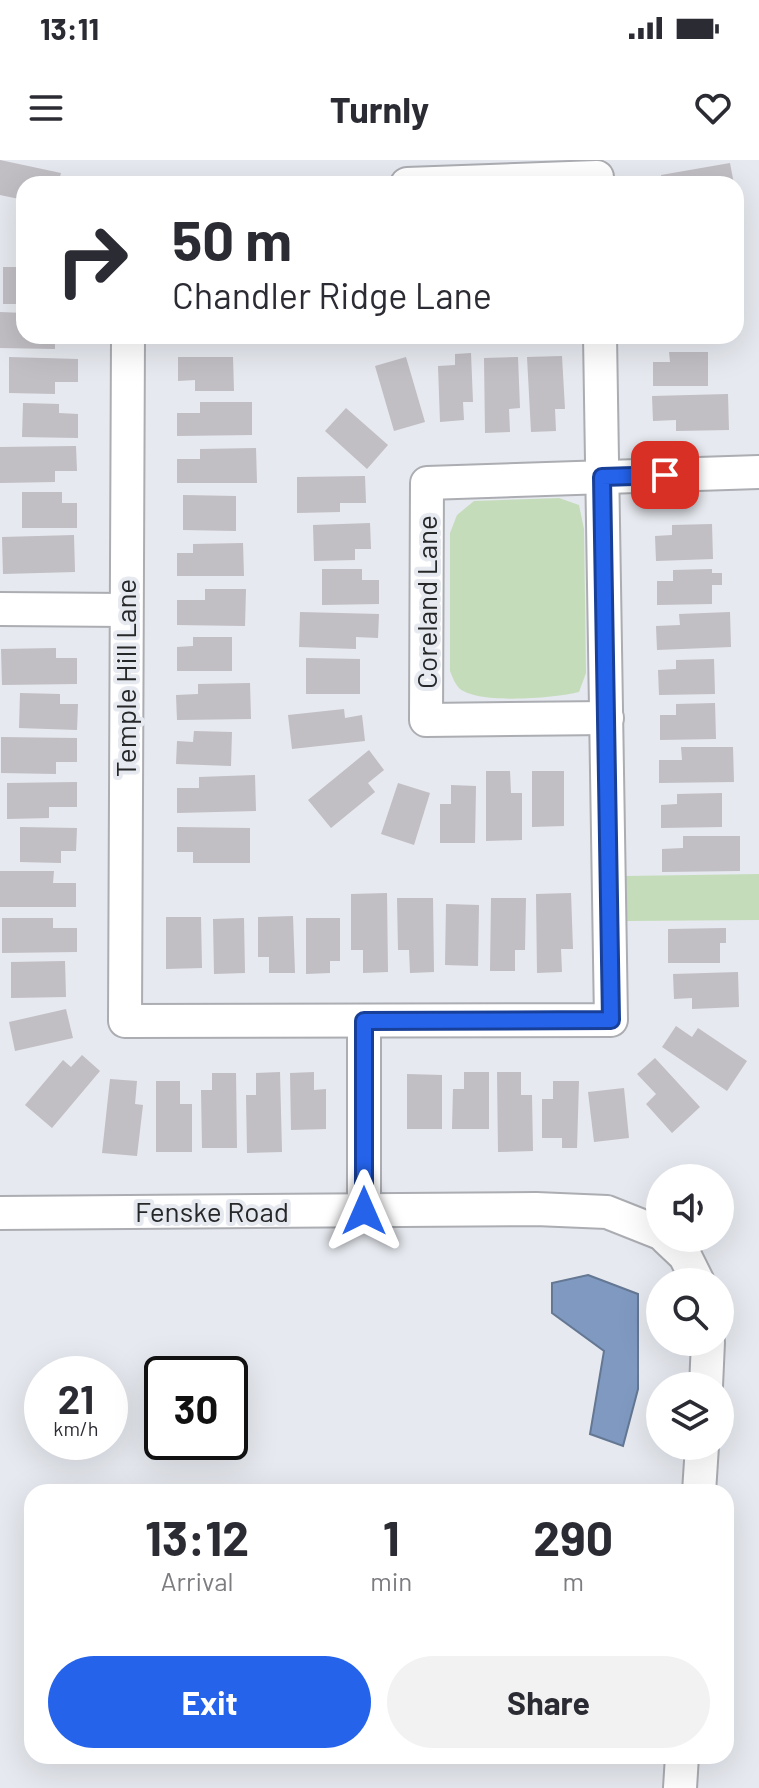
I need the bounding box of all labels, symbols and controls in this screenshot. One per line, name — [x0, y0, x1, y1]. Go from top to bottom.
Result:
text: 13:11 — [40, 10, 99, 46]
icon: menu — [24, 86, 68, 130]
icon: heart — [691, 86, 735, 130]
text: Turnly — [330, 87, 429, 130]
text: 50 m — [172, 205, 292, 272]
icon: right — [40, 208, 144, 312]
text: Chandler Ridge Lane — [172, 273, 492, 316]
pin — [631, 441, 699, 509]
icon: arrive — [643, 453, 687, 497]
street label: Coreland Lane — [409, 515, 443, 689]
street label: Temple Hill Lane — [108, 579, 142, 777]
map controls — [646, 1164, 734, 1460]
button: sound — [646, 1164, 734, 1252]
position arrow — [322, 1169, 406, 1253]
street label: Fenske Road — [135, 1194, 289, 1228]
button: search — [646, 1268, 734, 1356]
speed limit sign: 30 — [144, 1356, 248, 1460]
button: layers — [646, 1372, 734, 1460]
text: 21 — [58, 1374, 94, 1422]
text: km/h — [53, 1416, 99, 1440]
text: 13:12 — [145, 1508, 249, 1566]
text: 1 — [383, 1508, 400, 1566]
text: 290 — [533, 1508, 613, 1566]
text: Arrival — [161, 1565, 233, 1596]
text: min — [370, 1565, 412, 1596]
text: m — [562, 1565, 584, 1596]
button: Exit — [48, 1656, 371, 1748]
button: Share — [387, 1656, 710, 1748]

